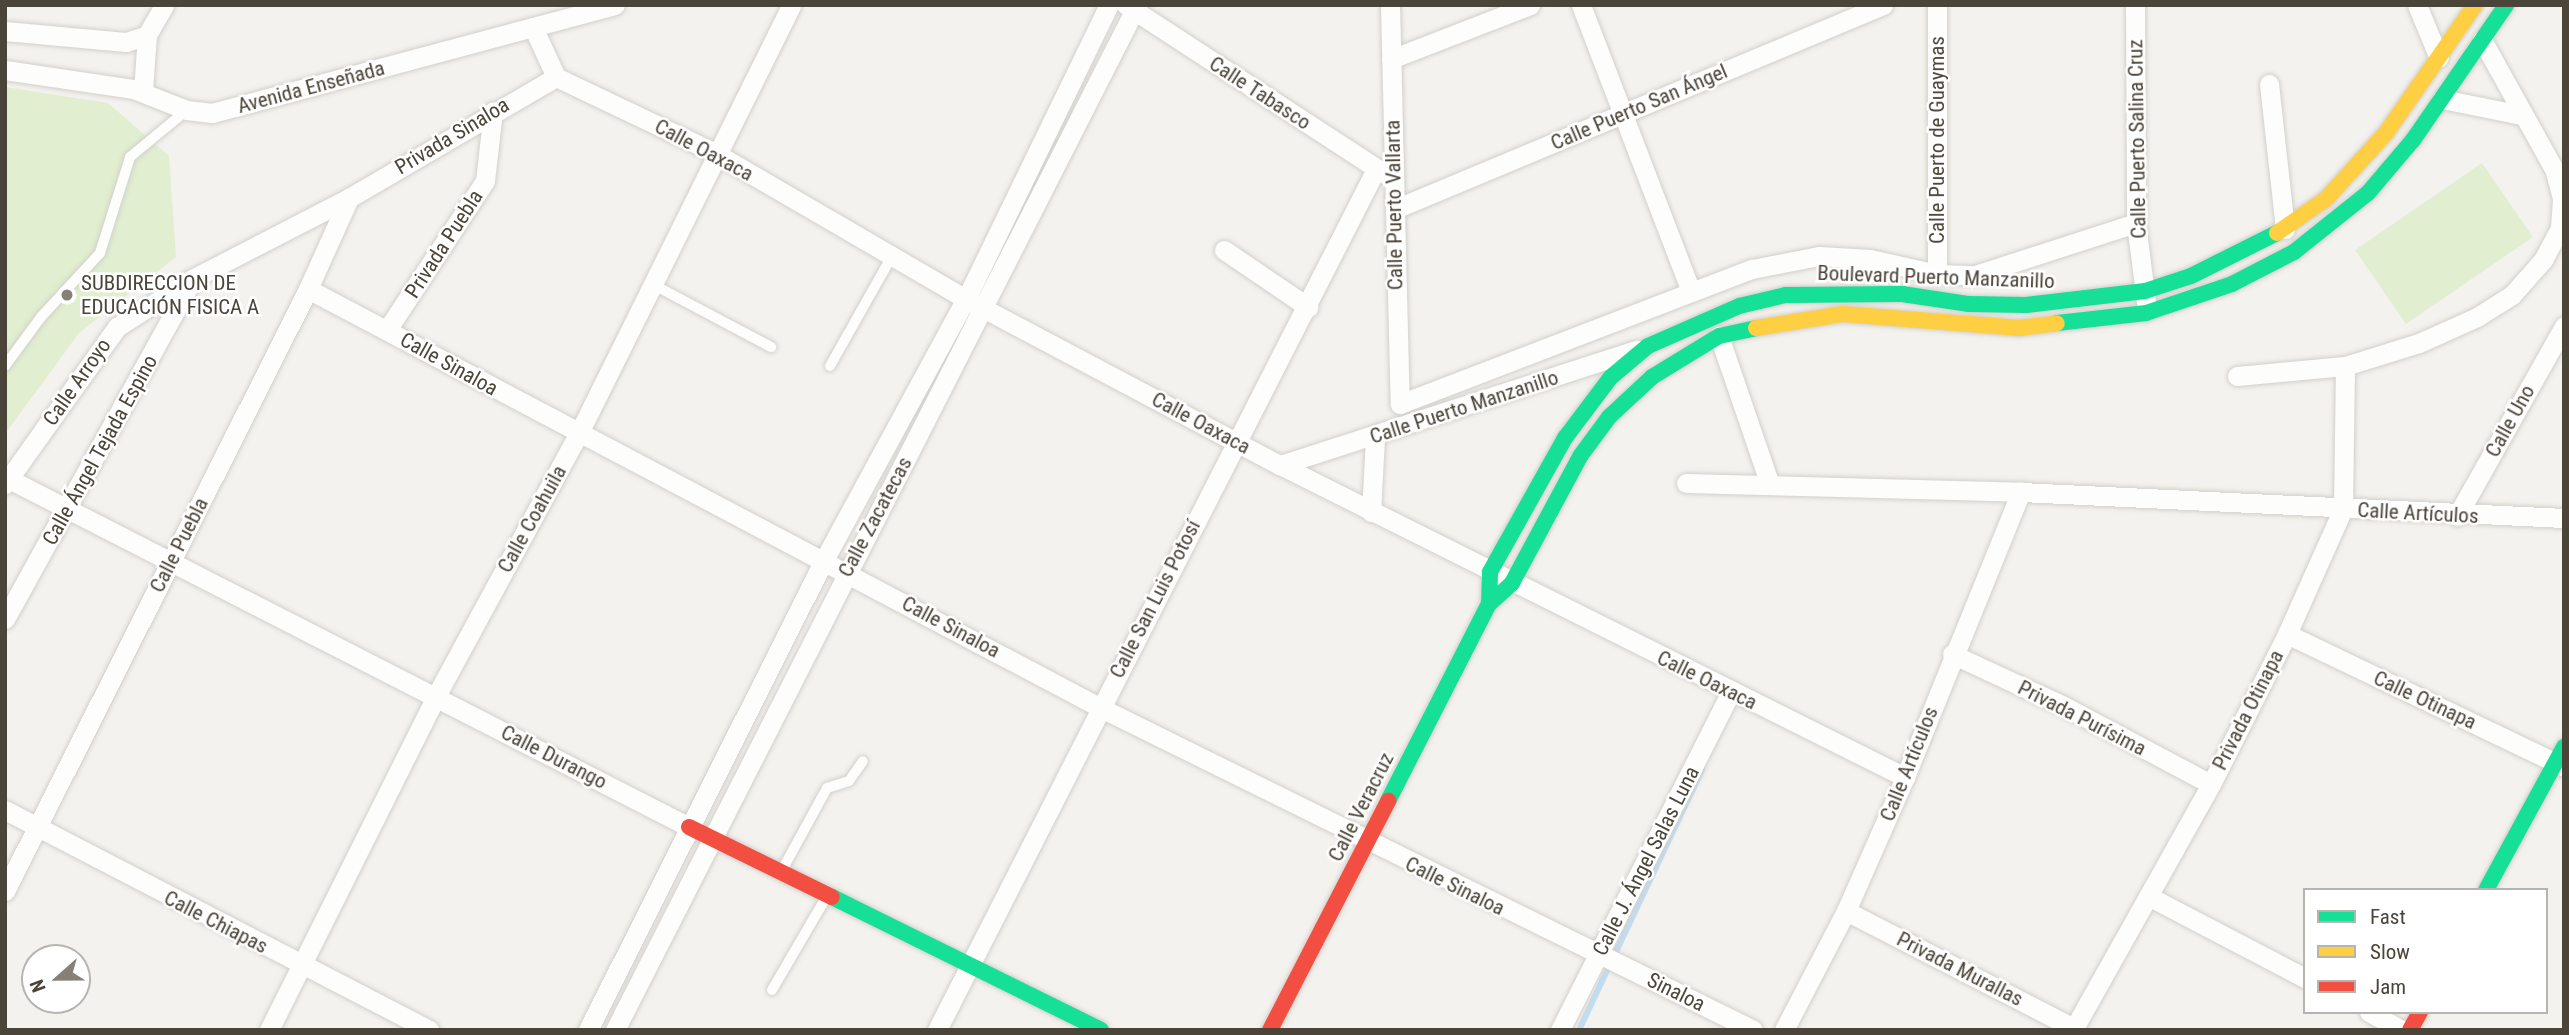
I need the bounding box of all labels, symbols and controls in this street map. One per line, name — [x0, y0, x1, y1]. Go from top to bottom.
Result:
street label: Calle Puerto de Guaymas — [1924, 36, 1950, 244]
street label: Calle Puerto Salina Cruz — [2123, 39, 2151, 239]
street label: Calle Tabasco — [1204, 51, 1316, 135]
street label: Avenida Enseñada — [235, 55, 387, 119]
street label: Calle Puerto San Ángel — [1547, 58, 1731, 156]
street label: Privada Sinaloa — [390, 92, 514, 180]
street label: Calle Oaxaca — [650, 114, 758, 186]
street label: Calle Puerto Vallarta — [1380, 120, 1408, 290]
street label: Privada Puebla — [400, 185, 488, 303]
street label: Boulevard Puerto Manzanillo — [1817, 260, 2055, 294]
place label: SUBDIRECCION DE EDUCACIÓN FISICA A — [81, 270, 259, 320]
marker: SUBDIRECCION DE EDUCACIÓN FISICA A — [59, 287, 75, 303]
street label: Calle Sinaloa — [396, 327, 502, 401]
street label: Calle Arroyo — [38, 334, 116, 430]
street label: Calle Ángel Tejada Espino — [37, 350, 163, 550]
street label: Calle Puerto Manzanillo — [1367, 365, 1561, 449]
street label: Calle Uno — [2480, 380, 2540, 462]
street label: Calle Oaxaca — [1147, 387, 1255, 459]
street label: Calle Zacatecas — [833, 453, 917, 581]
street label: Calle Coahuila — [492, 461, 572, 577]
street label: Calle Puebla — [144, 493, 214, 597]
street label: Calle Artículos — [2357, 497, 2479, 529]
street label: Calle San Luis Potosí — [1104, 516, 1206, 682]
street label: Calle Sinaloa — [898, 591, 1004, 663]
street label: Calle Oaxaca — [1653, 645, 1761, 715]
street label: Privada Otinapa — [2207, 646, 2289, 774]
street label: Calle Otinapa — [2370, 665, 2480, 735]
street label: Privada Purísima — [2014, 675, 2150, 761]
street label: Calle Artículos — [1875, 703, 1943, 825]
street label: Calle Durango — [497, 720, 611, 794]
street label: Calle Veracruz — [1323, 748, 1399, 866]
street label: Calle J. Ángel Salas Luna — [1587, 762, 1705, 960]
street label: Calle Sinaloa — [1401, 851, 1509, 921]
street label: Calle Chiapas — [160, 885, 272, 959]
legend — [2303, 888, 2548, 1014]
text: Fast — [2370, 905, 2406, 929]
street label: Privada Murallas — [1893, 926, 2027, 1012]
text: Slow — [2370, 940, 2410, 964]
north arrow — [21, 944, 91, 1014]
street label: Sinaloa — [1643, 967, 1709, 1017]
text: Jam — [2370, 975, 2406, 999]
text: N — [25, 976, 51, 996]

